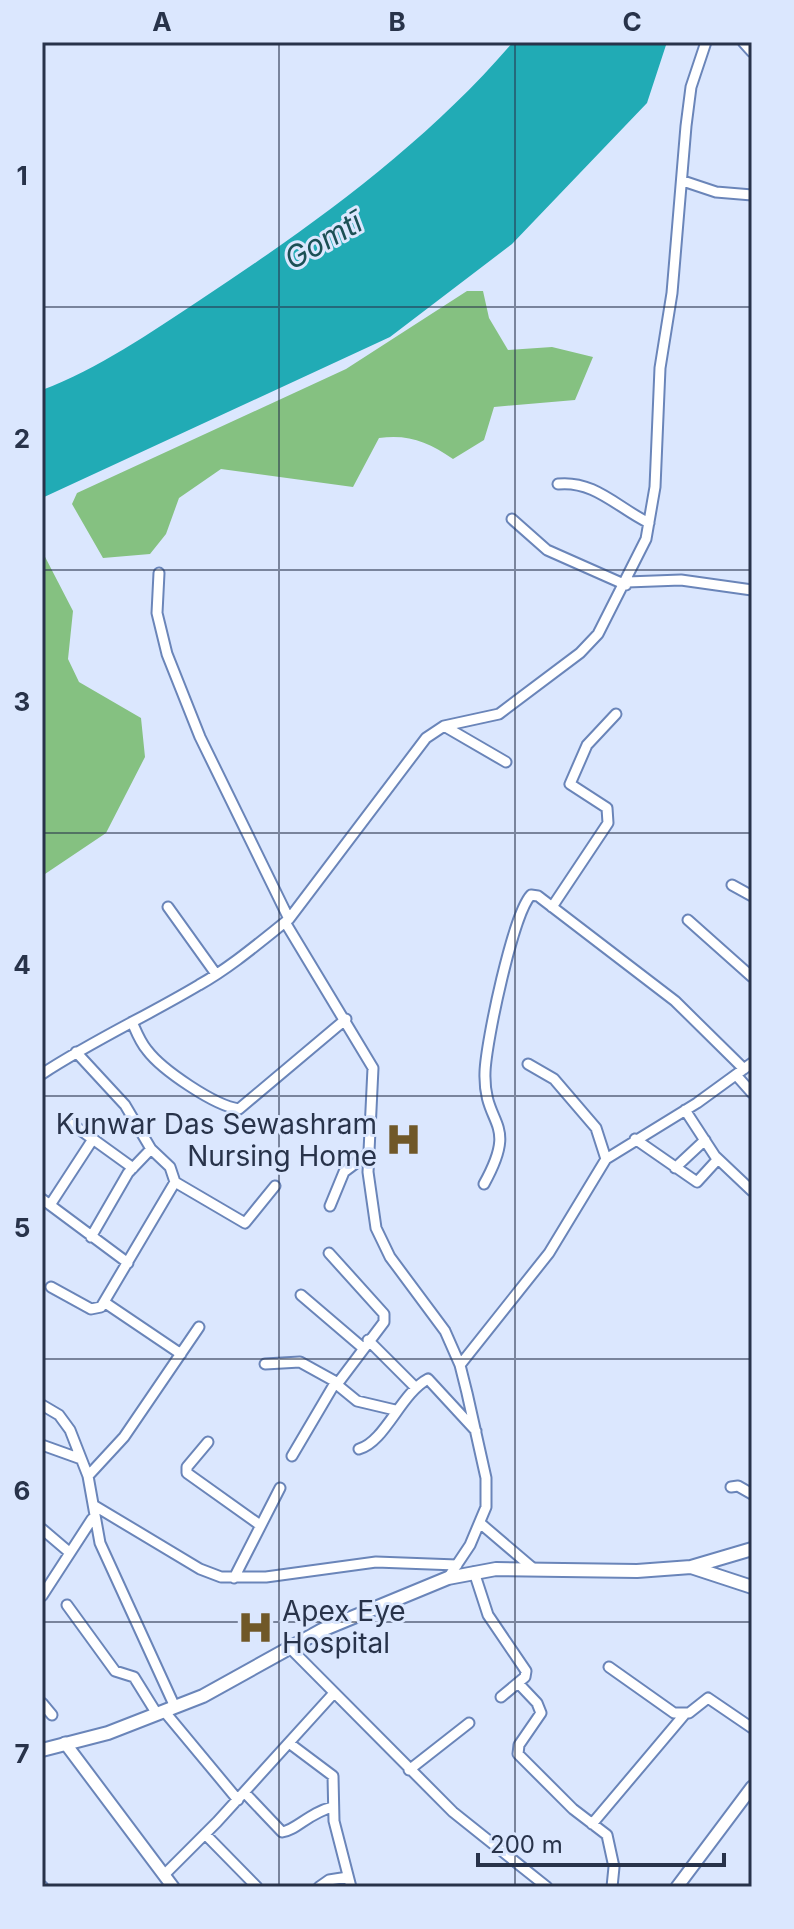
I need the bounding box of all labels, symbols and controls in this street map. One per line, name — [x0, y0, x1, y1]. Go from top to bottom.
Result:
text: A — [152, 6, 172, 37]
text: B — [388, 6, 406, 37]
text: C — [622, 6, 642, 37]
text: 1 — [16, 160, 28, 191]
water label: Gomtī — [278, 202, 371, 277]
text: 2 — [14, 423, 30, 454]
text: 3 — [14, 686, 30, 717]
text: 4 — [13, 949, 31, 980]
place label: Kunwar Das Sewashram Nursing Home — [56, 1107, 377, 1173]
hospital icon: Kunwar Das Sewashram Nursing Home — [384, 1121, 422, 1159]
text: 5 — [14, 1212, 30, 1243]
text: 6 — [14, 1475, 30, 1506]
place label: Apex Eye Hospital — [282, 1594, 406, 1660]
hospital icon: Apex Eye Hospital — [237, 1608, 275, 1646]
text: 7 — [14, 1738, 30, 1769]
scale bar — [478, 1817, 724, 1867]
text: 200 m — [490, 1830, 563, 1859]

